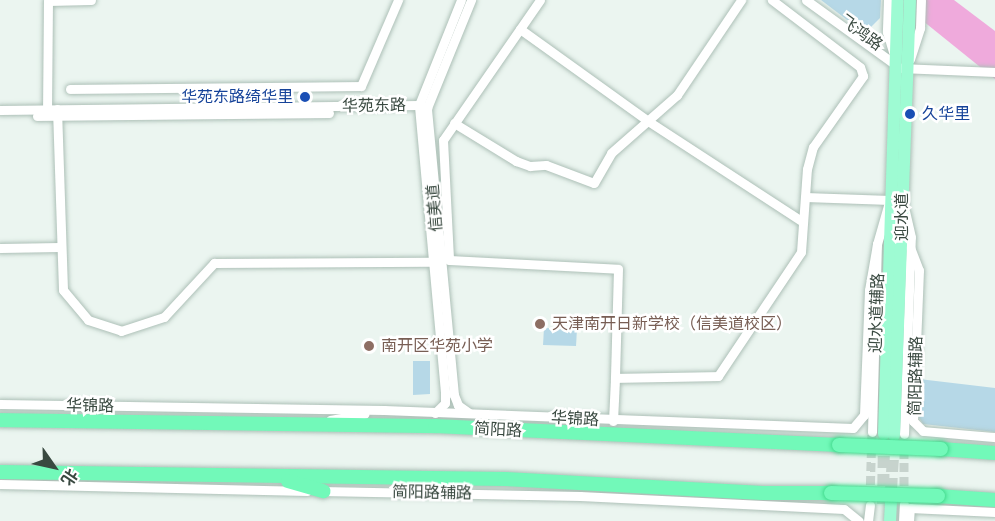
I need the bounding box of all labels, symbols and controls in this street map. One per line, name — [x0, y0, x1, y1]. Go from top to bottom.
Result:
street label: 飞鸿路 — [836, 11, 886, 55]
place label: 华苑东路绮华里 — [181, 87, 293, 107]
marker: 华苑东路绮华里 — [298, 90, 312, 104]
street label: 华苑东路 — [342, 96, 406, 116]
place label: 久华里 — [922, 104, 970, 124]
marker: 久华里 — [903, 107, 917, 121]
street label: 信美道 — [423, 183, 447, 233]
street label: 迎水道 — [892, 193, 912, 241]
street label: 迎水道辅路 — [866, 273, 888, 353]
place label: 天津南开日新学校（信美道校区） — [552, 314, 792, 334]
marker: 天津南开日新学校（信美道校区） — [533, 317, 547, 331]
place label: 南开区华苑小学 — [381, 336, 493, 356]
street label: 简阳路辅路 — [906, 336, 926, 416]
marker: 南开区华苑小学 — [362, 339, 376, 353]
street label: 华锦路 — [66, 396, 114, 416]
street label: 华锦路 — [551, 408, 599, 430]
street label: 简阳路 — [474, 419, 522, 441]
north arrow — [24, 437, 84, 497]
text: 北 — [57, 465, 82, 489]
street label: 简阳路辅路 — [392, 483, 472, 503]

